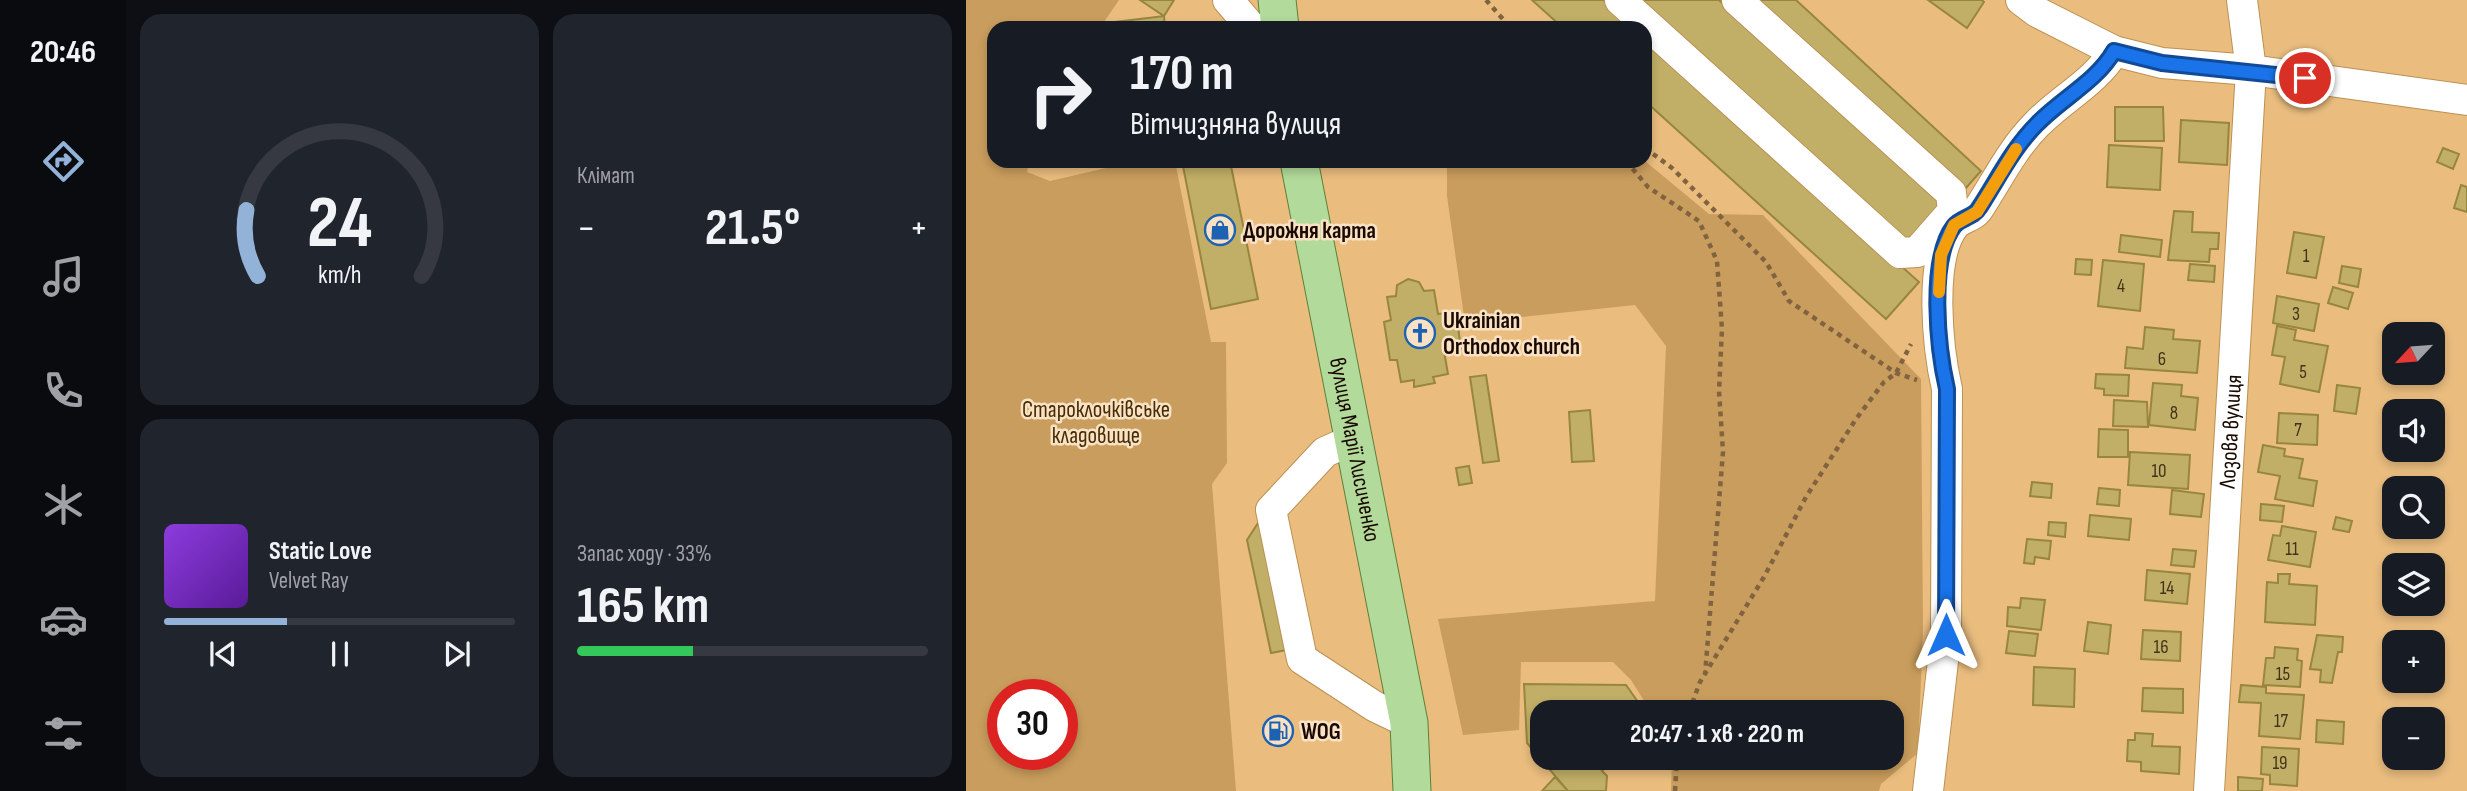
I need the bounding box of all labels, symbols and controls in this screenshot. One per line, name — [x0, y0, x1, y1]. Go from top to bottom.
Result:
text: 20:46 — [30, 33, 96, 72]
text: 170 m — [1130, 45, 1234, 104]
pin — [2275, 48, 2335, 108]
icon: right — [1015, 49, 1106, 140]
icon: arrive — [2286, 59, 2324, 97]
text: Вітчизняна вулиця — [1130, 105, 1341, 144]
icon: directions — [39, 137, 88, 186]
text: Клімат — [577, 162, 635, 190]
text: 24 — [307, 180, 372, 268]
text: 21.5° — [705, 197, 800, 260]
text: − — [577, 206, 596, 251]
text: + — [909, 206, 928, 251]
shop icon: Дорожня карта — [1203, 213, 1237, 247]
place label: Дорожня карта — [1243, 217, 1376, 245]
house number: 1 — [2303, 245, 2310, 268]
icon: music — [39, 252, 88, 301]
text: km/h — [318, 259, 361, 290]
house number: 4 — [2117, 275, 2125, 298]
house number: 3 — [2292, 303, 2300, 326]
place label: Ukrainian Orthodox church — [1443, 307, 1580, 361]
church icon: Ukrainian Orthodox church — [1403, 316, 1437, 350]
north arrow — [2382, 322, 2445, 385]
map controls — [2382, 322, 2445, 770]
house number: 6 — [2158, 348, 2166, 371]
street label: вулиця Марії Лисиченко — [1323, 355, 1386, 544]
house number: 5 — [2299, 361, 2307, 384]
icon: phone — [39, 366, 88, 415]
street label: Лозова вулиця — [2214, 374, 2248, 490]
park label: Староклочківське кладовище — [1022, 396, 1170, 450]
button: sound — [2382, 399, 2445, 462]
house number: 8 — [2170, 402, 2178, 425]
house number: 7 — [2294, 419, 2302, 442]
house number: 10 — [2151, 460, 2167, 483]
button: search — [2382, 476, 2445, 539]
icon: climate — [39, 480, 88, 529]
text: Static Love — [269, 536, 372, 567]
house number: 11 — [2285, 538, 2299, 561]
text: Запас ходу · 33% — [577, 540, 712, 568]
button: layers — [2382, 553, 2445, 616]
text: Velvet Ray — [269, 567, 349, 595]
text: 165 km — [577, 575, 709, 638]
house number: 14 — [2160, 577, 2174, 600]
icon: car — [39, 595, 88, 644]
position arrow — [1909, 598, 1983, 672]
button: + — [2382, 630, 2445, 693]
icon: previous — [204, 635, 242, 673]
icon: pause — [321, 635, 359, 673]
icon: next — [438, 635, 476, 673]
house number: 16 — [2154, 636, 2168, 659]
house number: 15 — [2276, 663, 2290, 686]
speed limit sign: 30 — [987, 679, 1078, 770]
button: − — [2382, 707, 2445, 770]
icon: filters — [39, 709, 88, 758]
house number: 17 — [2274, 710, 2289, 733]
fuel station icon: WOG — [1261, 714, 1295, 748]
place label: WOG — [1301, 718, 1341, 746]
text: 20:47 · 1 хв · 220 m — [1630, 719, 1804, 750]
house number: 19 — [2272, 752, 2288, 775]

